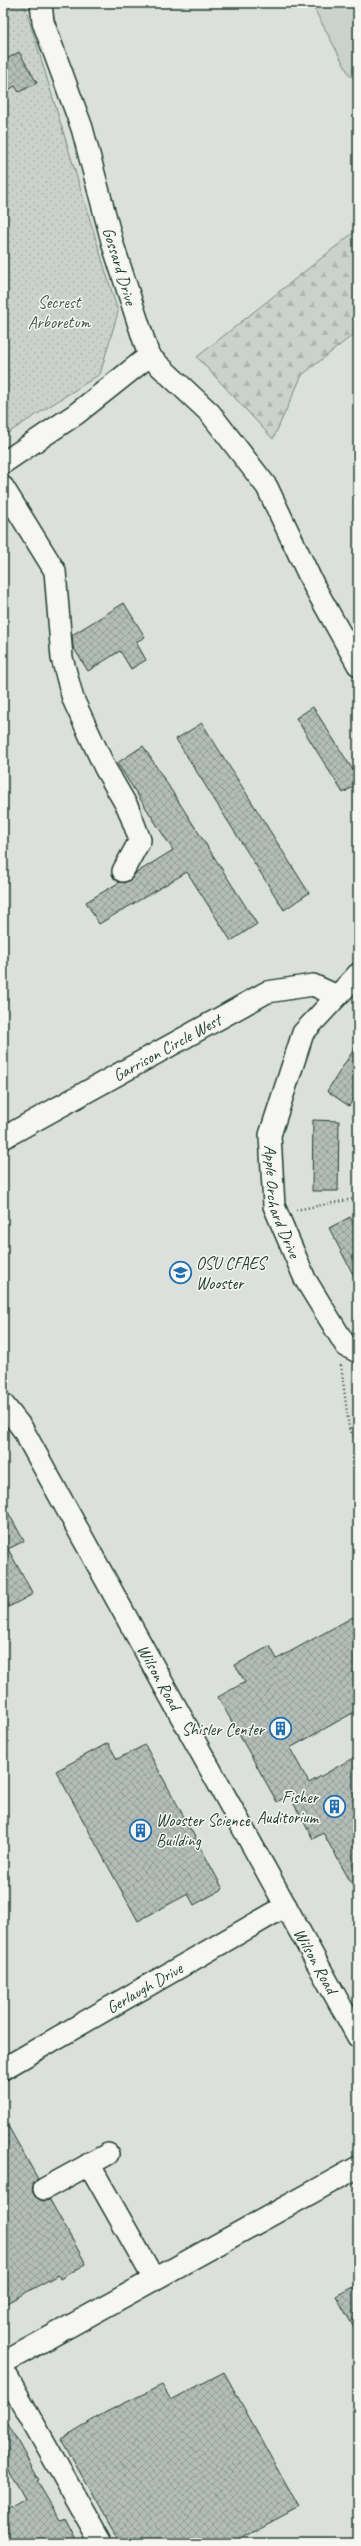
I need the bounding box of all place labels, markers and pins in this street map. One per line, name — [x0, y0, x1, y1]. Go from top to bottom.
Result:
place label: OSU CFAES Wooster — [196, 1253, 269, 1294]
school or university icon: OSU CFAES Wooster — [167, 1260, 193, 1286]
building icon: Shisler Center — [267, 1716, 293, 1742]
place label: Shisler Center — [181, 1719, 266, 1740]
place label: Fisher Auditorium — [257, 1787, 320, 1828]
building icon: Fisher Auditorium — [321, 1794, 347, 1820]
place label: Wooster Science Building — [156, 1810, 251, 1851]
building icon: Wooster Science Building — [127, 1817, 153, 1843]

